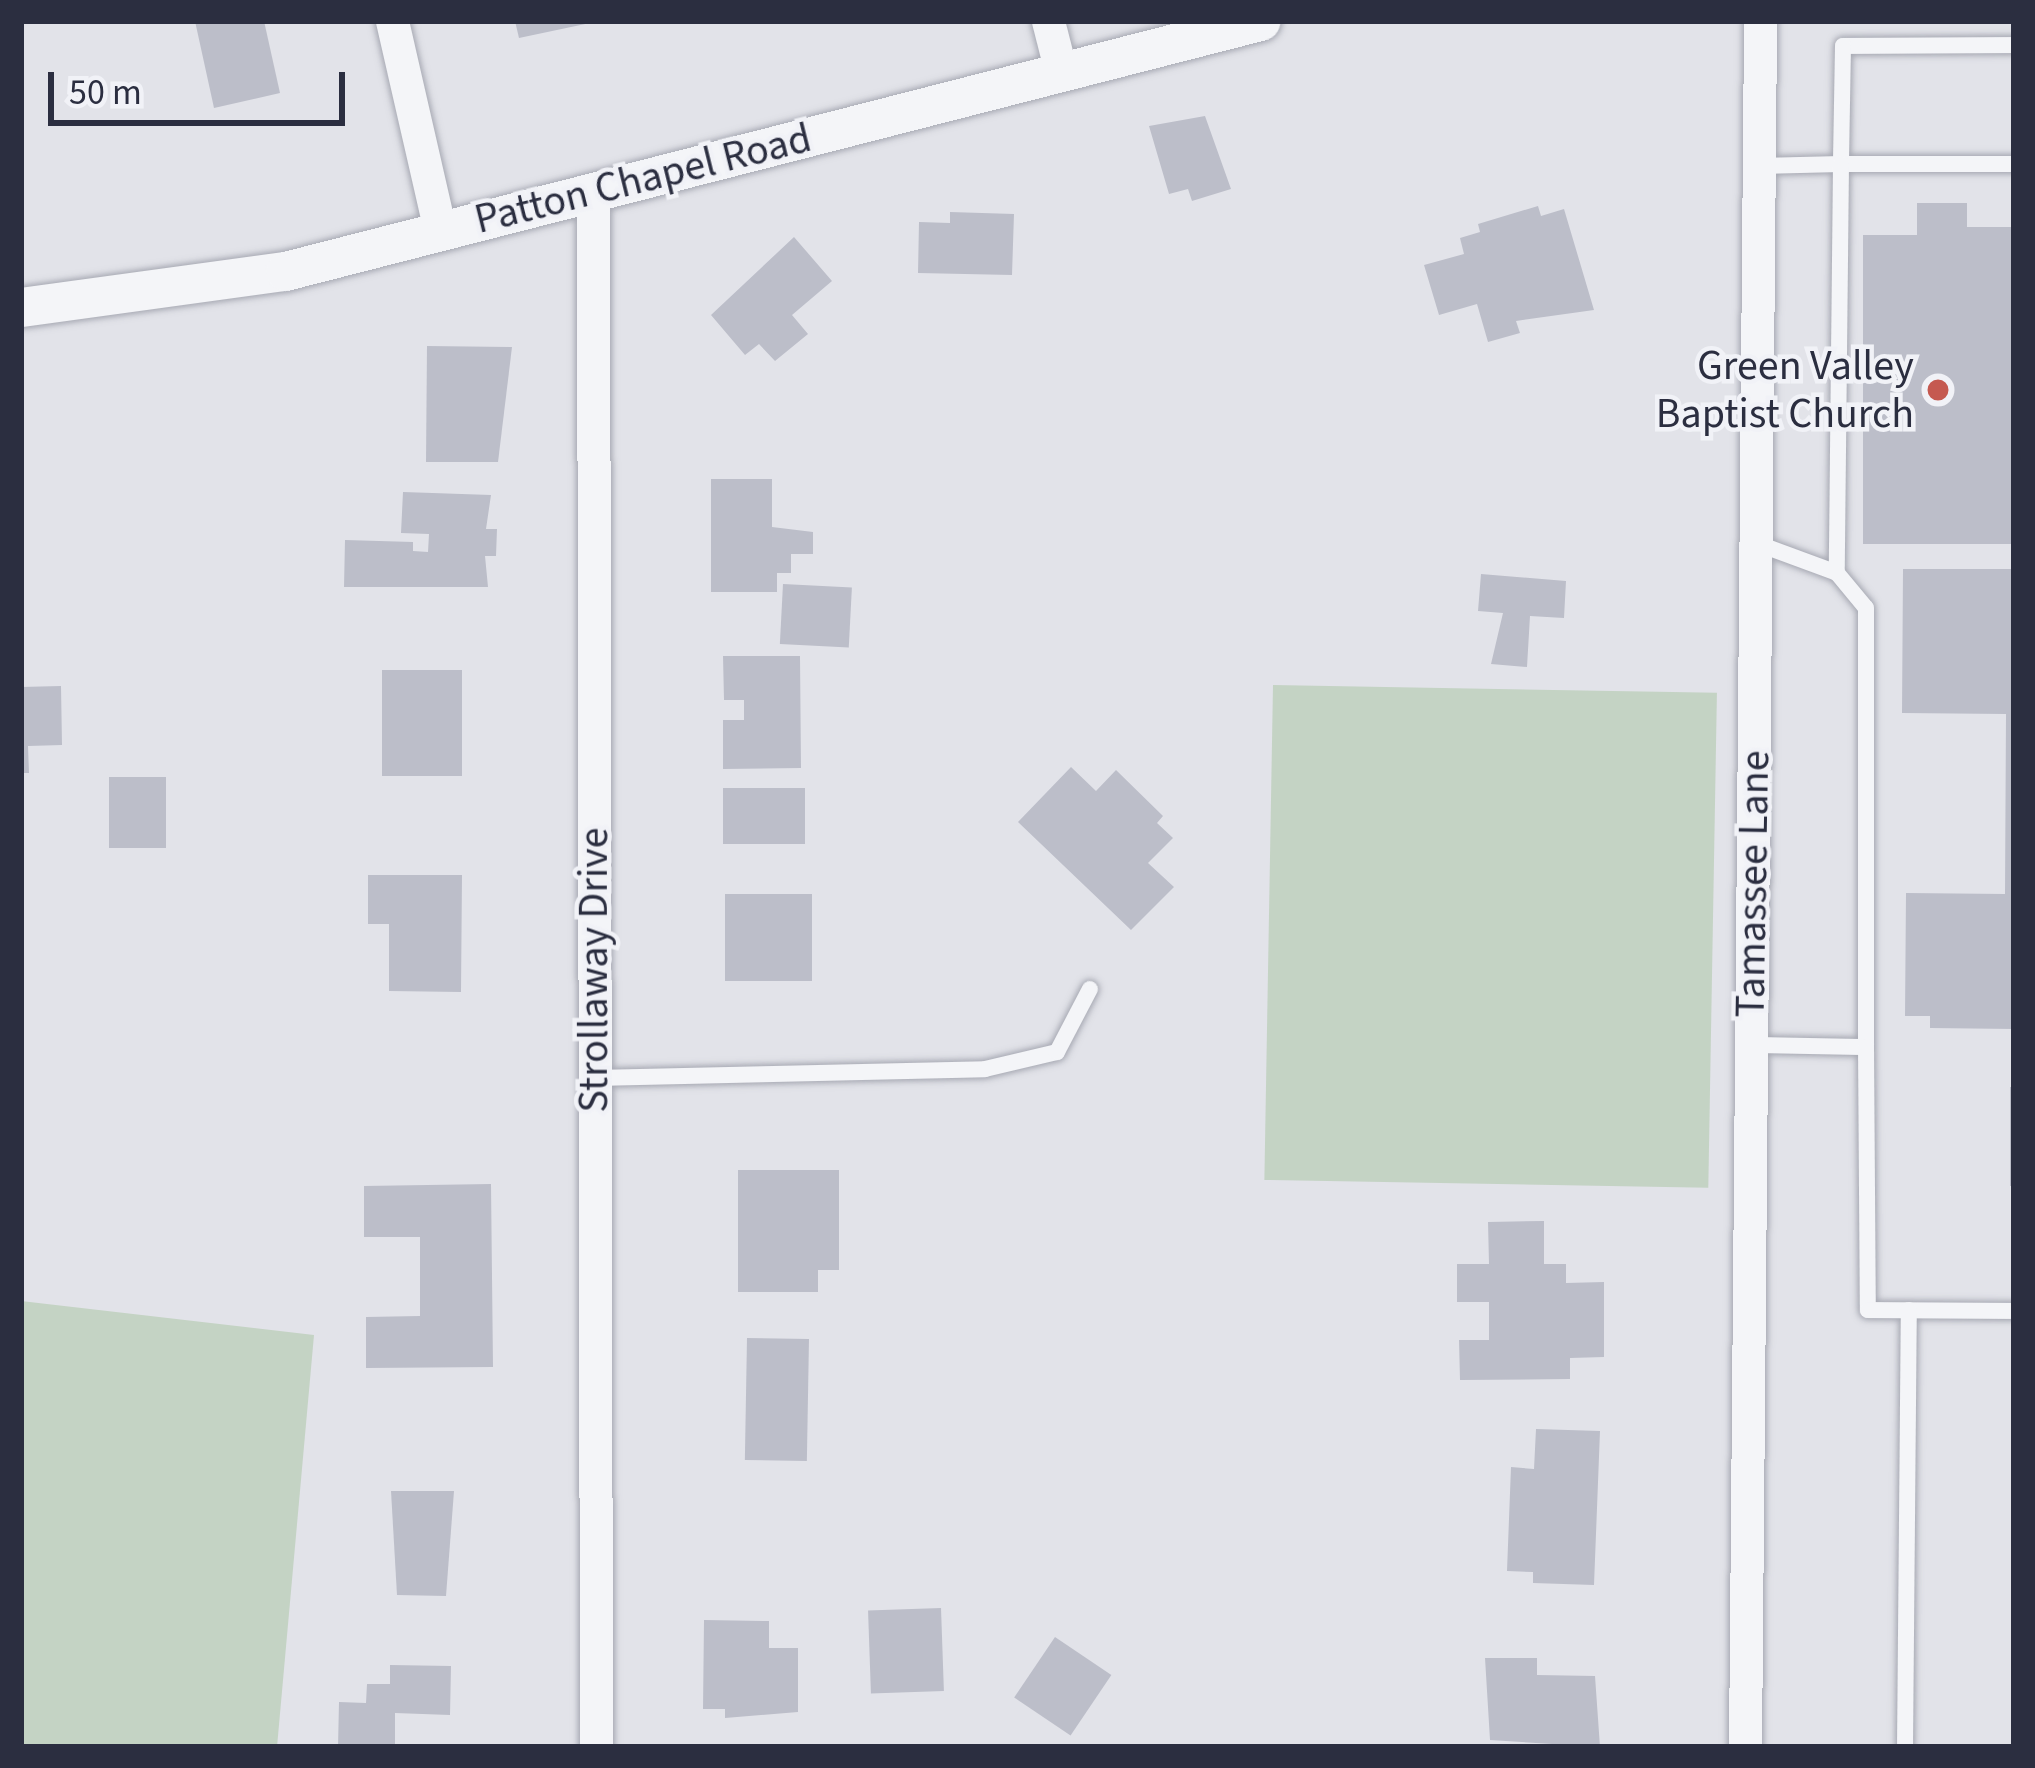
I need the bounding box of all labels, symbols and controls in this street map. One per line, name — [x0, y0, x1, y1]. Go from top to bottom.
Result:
scale bar — [54, 48, 351, 122]
text: 50 m — [69, 67, 142, 118]
street label: Patton Chapel Road — [469, 113, 817, 245]
place label: Green Valley Baptist Church — [1656, 341, 1914, 440]
marker: Green Valley Baptist Church — [1925, 377, 1951, 403]
street label: Tamassee Lane — [1725, 750, 1781, 1018]
street label: Strollaway Drive — [569, 827, 619, 1113]

